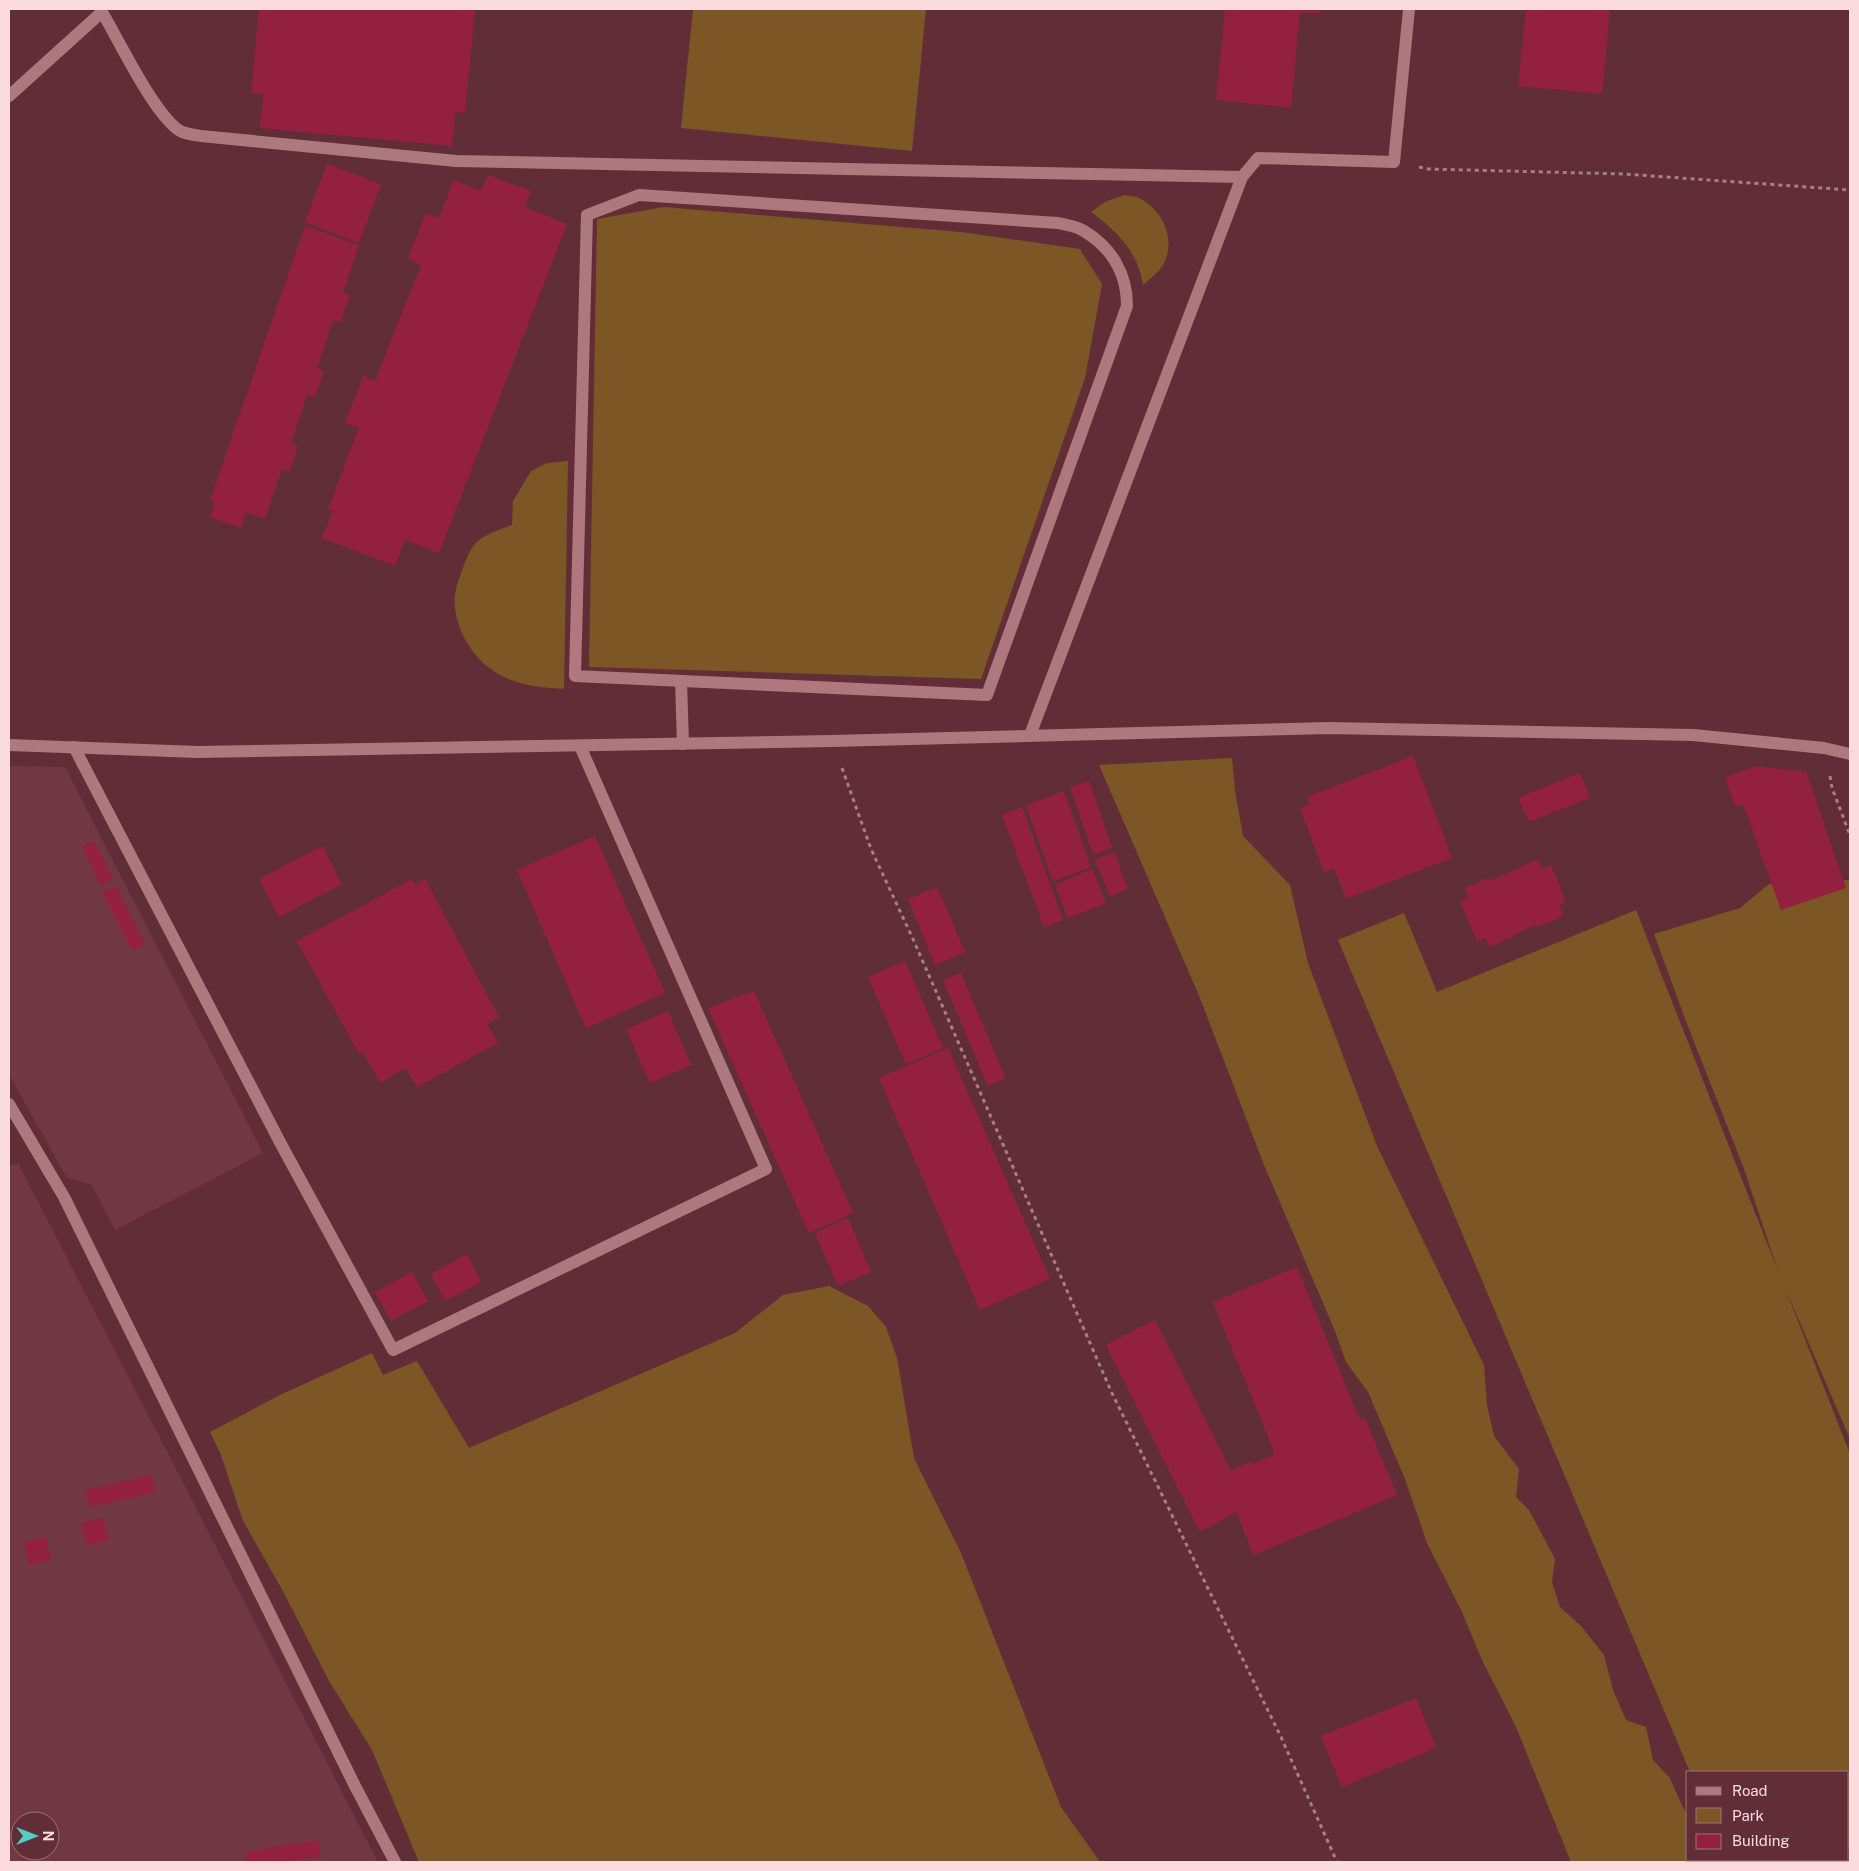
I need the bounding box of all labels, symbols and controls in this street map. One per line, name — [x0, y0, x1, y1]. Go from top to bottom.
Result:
legend — [1686, 1771, 1849, 1861]
text: Road — [1732, 1782, 1768, 1799]
text: Park — [1732, 1807, 1764, 1824]
north arrow — [10, 1811, 60, 1861]
text: N — [40, 1831, 56, 1841]
text: Building — [1732, 1832, 1790, 1849]

